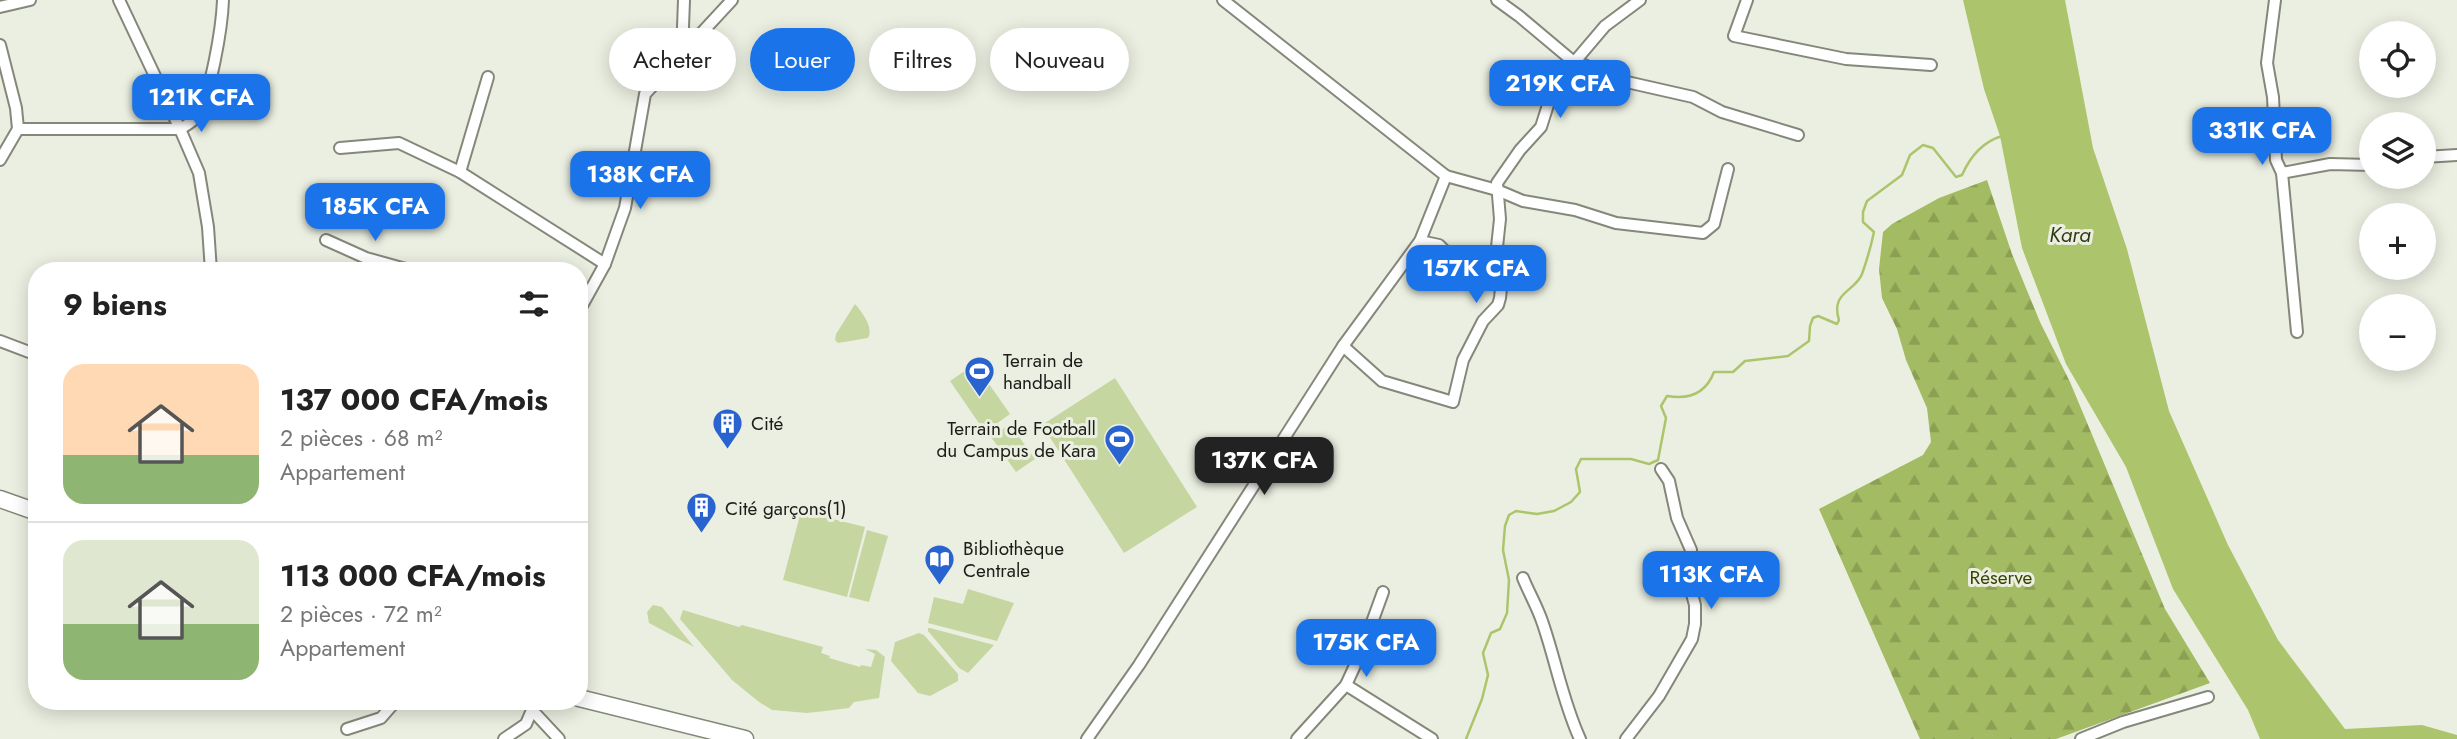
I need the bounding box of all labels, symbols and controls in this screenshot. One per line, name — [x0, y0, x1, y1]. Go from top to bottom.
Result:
map controls — [2359, 21, 2436, 371]
button: locate — [2359, 21, 2436, 98]
chip: Acheter — [609, 28, 736, 91]
chip: Louer — [750, 28, 855, 91]
chip: Filtres — [869, 28, 976, 91]
chip: Nouveau — [990, 28, 1129, 91]
pin: 219K CFA — [1488, 60, 1632, 120]
text: 219K CFA — [1505, 66, 1615, 100]
pin: 121K CFA — [129, 74, 273, 134]
text: 121K CFA — [148, 80, 254, 114]
pin: 331K CFA — [2190, 108, 2334, 167]
button: layers — [2359, 112, 2436, 189]
text: 331K CFA — [2208, 113, 2316, 147]
pin: 138K CFA — [568, 152, 712, 211]
text: 138K CFA — [586, 157, 694, 191]
pin: 185K CFA — [303, 184, 447, 243]
text: 185K CFA — [321, 189, 429, 223]
button: + — [2359, 203, 2436, 280]
water label: Kara — [2049, 220, 2091, 250]
pin: 157K CFA — [1404, 246, 1548, 305]
text: 157K CFA — [1422, 251, 1530, 285]
text: 9 biens — [63, 283, 167, 326]
icon: filters — [515, 285, 553, 323]
button: − — [2359, 294, 2436, 371]
place label: Terrain de handball — [1003, 347, 1083, 396]
sports icon: Terrain de handball — [963, 354, 997, 398]
text: 137 000 CFA/mois — [280, 378, 548, 421]
icon: home — [119, 392, 203, 476]
building icon: Cité — [711, 406, 745, 450]
place label: Cité — [751, 410, 784, 437]
place label: Terrain de Football du Campus de Kara — [937, 415, 1096, 464]
text: 2 pièces · 68 m² — [280, 421, 442, 455]
sports icon: Terrain de Football du Campus de Kara — [1102, 422, 1136, 466]
pin: 137K CFA — [1192, 438, 1336, 497]
text: 137K CFA — [1211, 443, 1317, 477]
text: Appartement — [280, 455, 405, 489]
building icon: Cité garçons(1) — [685, 491, 719, 535]
place label: Cité garçons(1) — [725, 495, 847, 522]
place label: Bibliothèque Centrale — [963, 535, 1064, 584]
library icon: Bibliothèque Centrale — [923, 542, 957, 586]
pin: 113K CFA — [1639, 552, 1783, 611]
text: 113 000 CFA/mois — [280, 554, 546, 597]
text: 113K CFA — [1659, 557, 1763, 591]
park label: Réserve — [1970, 564, 2033, 591]
icon: home — [119, 568, 203, 652]
text: 2 pièces · 72 m² — [280, 597, 442, 631]
pin: 175K CFA — [1294, 620, 1438, 679]
text: 175K CFA — [1312, 625, 1420, 659]
text: Appartement — [280, 631, 405, 665]

